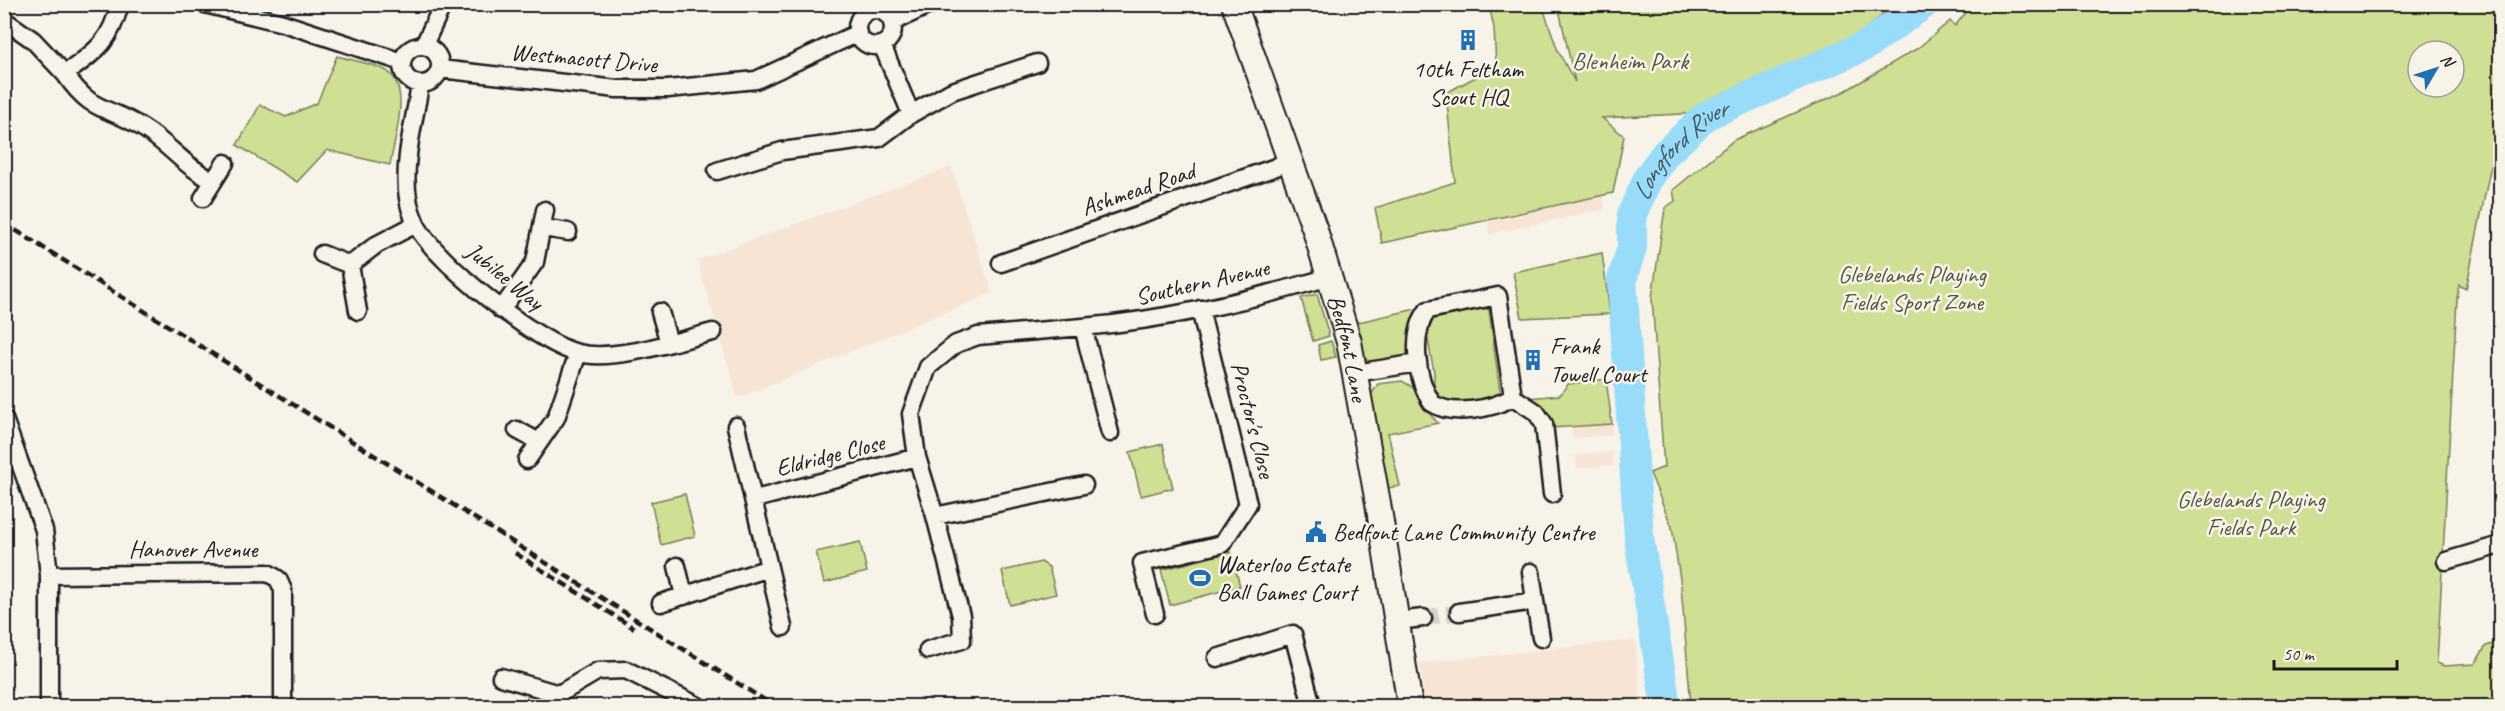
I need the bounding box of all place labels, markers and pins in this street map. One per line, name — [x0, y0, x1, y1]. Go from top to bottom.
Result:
building icon: 10th Feltham Scout HQ — [1456, 28, 1480, 52]
place label: 10th Feltham Scout HQ — [1413, 54, 1524, 112]
place label: Frank Towell Court — [1550, 331, 1649, 389]
building icon: Frank Towell Court — [1521, 348, 1545, 372]
place label: Bedfont Lane Community Centre — [1333, 517, 1597, 547]
public building icon: Bedfont Lane Community Centre — [1304, 520, 1328, 544]
place label: Waterloo Estate Ball Games Court — [1217, 549, 1359, 607]
sports icon: Waterloo Estate Ball Games Court — [1188, 566, 1212, 590]

